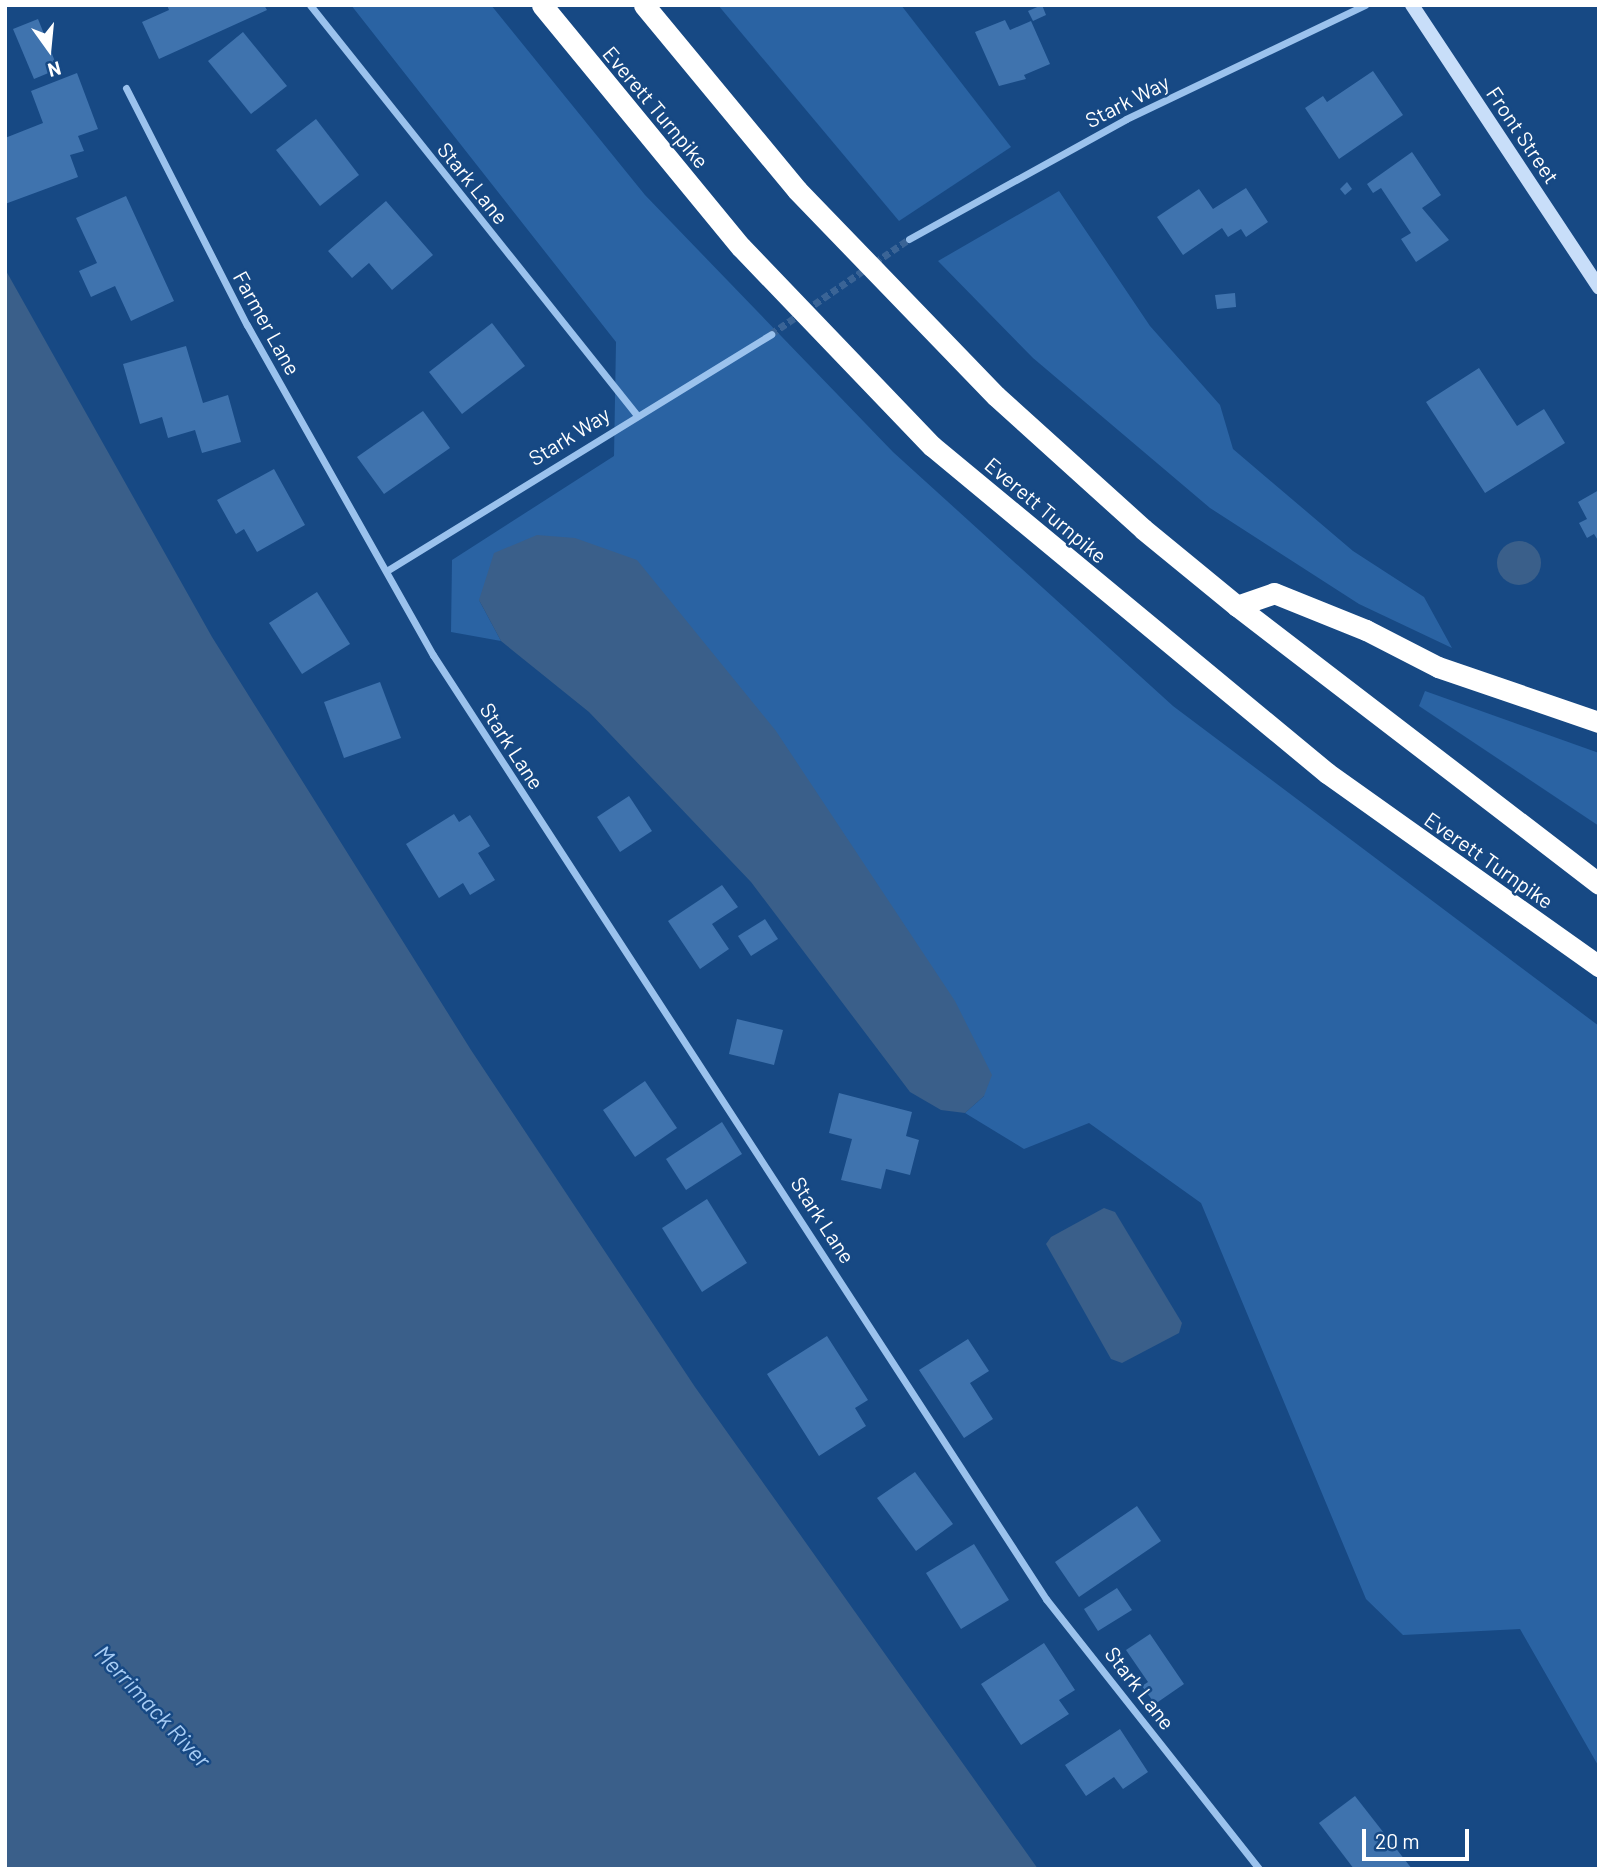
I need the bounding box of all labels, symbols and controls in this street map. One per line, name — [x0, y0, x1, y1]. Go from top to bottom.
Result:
north arrow — [14, 14, 84, 84]
street label: Everett Turnpike — [598, 41, 714, 173]
text: N — [45, 57, 64, 83]
street label: Stark Way — [1081, 69, 1173, 133]
street label: Front Street — [1481, 82, 1565, 188]
street label: Stark Lane — [432, 137, 514, 229]
street label: Farmer Lane — [228, 267, 306, 379]
street label: Stark Way — [524, 401, 614, 471]
street label: Everett Turnpike — [980, 452, 1112, 568]
street label: Stark Lane — [475, 698, 549, 794]
street label: Everett Turnpike — [1420, 806, 1558, 914]
street label: Stark Lane — [786, 1172, 860, 1268]
water label: Merrimack River — [89, 1639, 217, 1773]
street label: Stark Lane — [1100, 1642, 1180, 1734]
scale bar — [1366, 1814, 1473, 1858]
text: 20 m — [1375, 1828, 1420, 1853]

